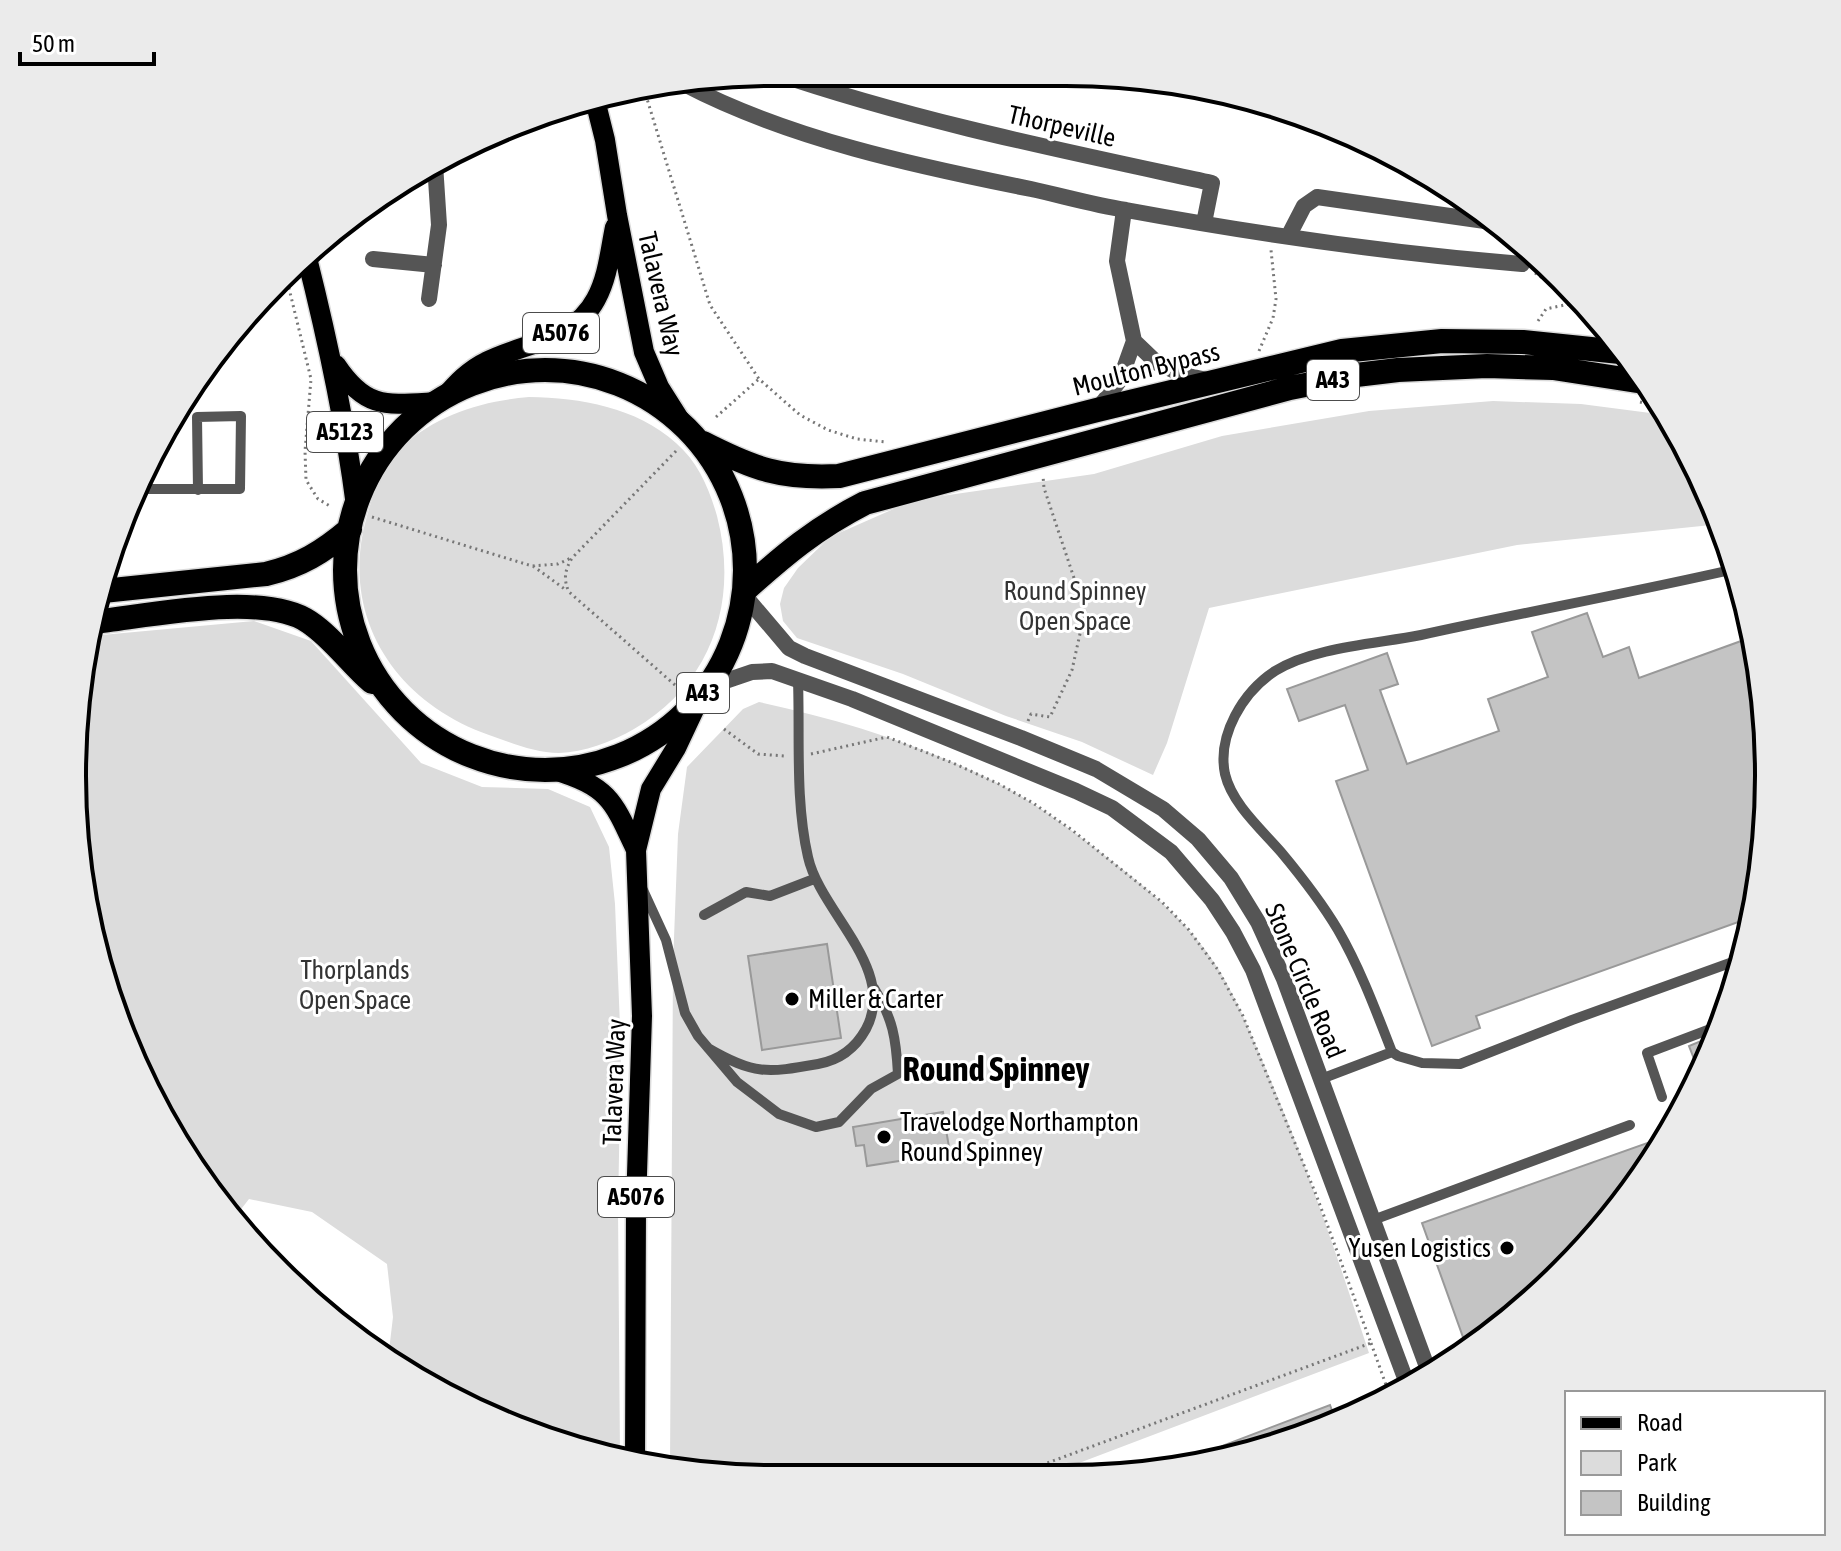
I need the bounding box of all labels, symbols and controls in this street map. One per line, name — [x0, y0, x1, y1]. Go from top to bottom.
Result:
scale bar — [20, 16, 154, 66]
text: 50 m — [32, 30, 75, 57]
street label: Thorpeville — [1005, 99, 1119, 153]
street label: Talavera Way — [632, 229, 690, 359]
road number: A5076 — [523, 313, 599, 353]
street label: Moulton Bypass — [1069, 336, 1223, 402]
road number: A43 — [1307, 360, 1359, 400]
road number: A5123 — [307, 412, 383, 452]
park label: Round Spinney Open Space — [1004, 576, 1147, 636]
road number: A43 — [677, 673, 729, 713]
street label: Stone Circle Road — [1259, 899, 1351, 1063]
park label: Thorplands Open Space — [299, 955, 411, 1015]
place label: Miller & Carter — [808, 984, 943, 1014]
marker: Miller & Carter — [783, 990, 801, 1008]
street label: Talavera Way — [597, 1018, 631, 1146]
district label: Round Spinney — [903, 1049, 1089, 1088]
place label: Travelodge Northampton Round Spinney — [900, 1107, 1139, 1167]
marker: Travelodge Northampton Round Spinney — [875, 1128, 893, 1146]
road number: A5076 — [598, 1177, 674, 1217]
place label: Yusen Logistics — [1349, 1233, 1491, 1263]
marker: Yusen Logistics — [1498, 1239, 1516, 1257]
legend — [1565, 1391, 1825, 1535]
text: Road — [1637, 1409, 1683, 1436]
text: Park — [1637, 1449, 1678, 1476]
text: Building — [1637, 1489, 1711, 1516]

